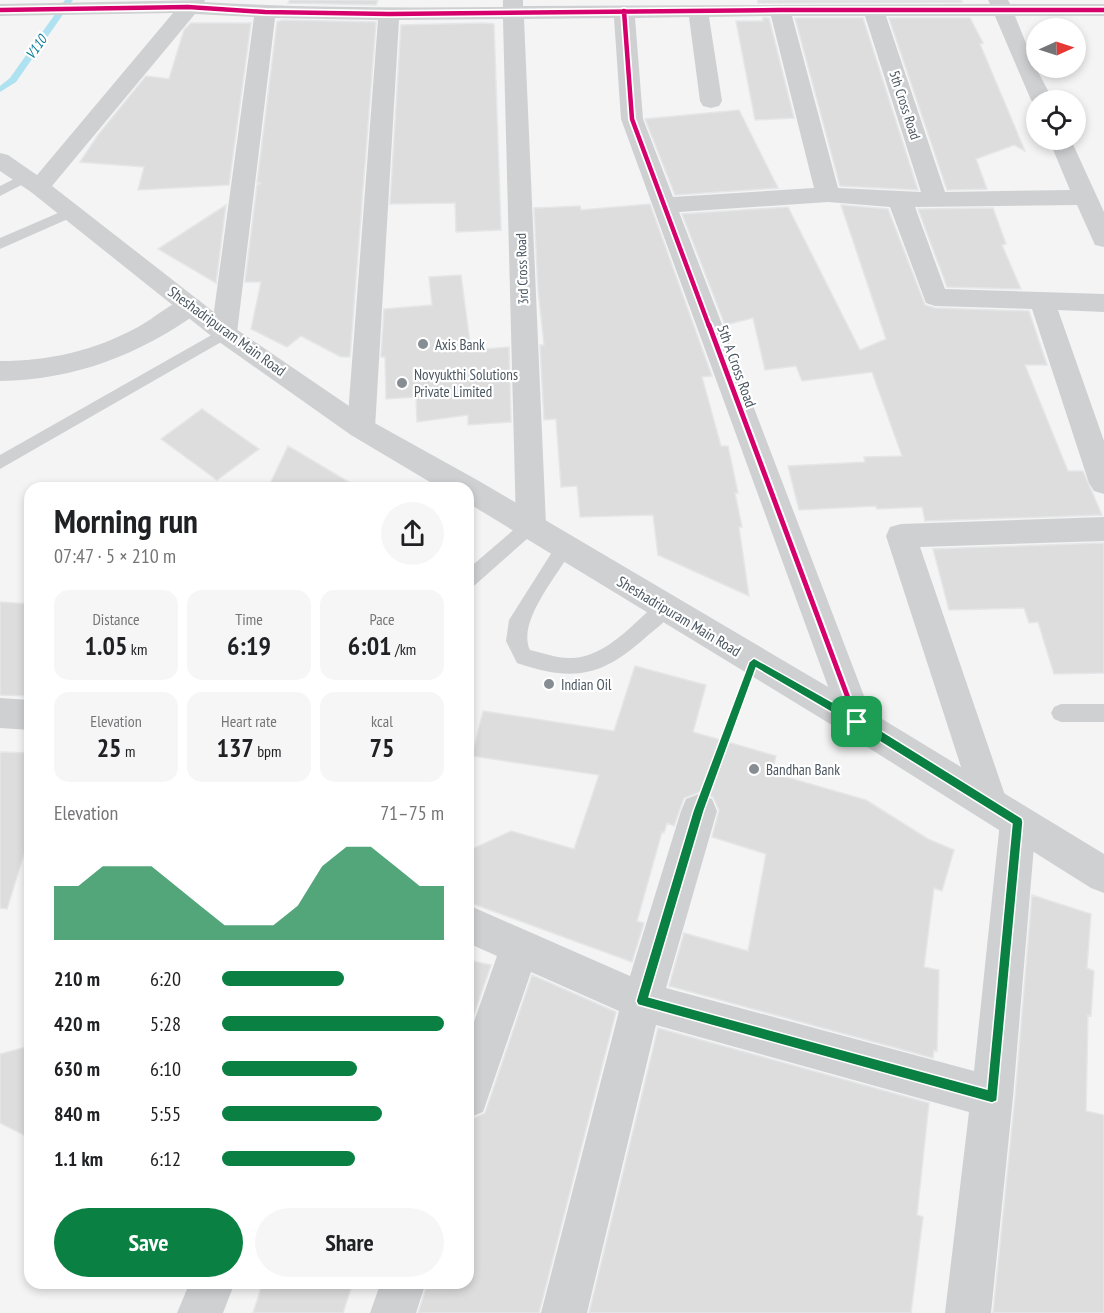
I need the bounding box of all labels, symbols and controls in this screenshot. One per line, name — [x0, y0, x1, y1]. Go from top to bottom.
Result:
north arrow — [1026, 18, 1086, 78]
map controls — [1026, 18, 1086, 150]
water label: V110 — [21, 30, 52, 63]
street label: 5th Cross Road — [885, 68, 925, 142]
button: locate — [1026, 90, 1086, 150]
street label: 3rd Cross Road — [512, 233, 532, 305]
street label: Sheshadripuram Main Road — [164, 282, 290, 380]
street label: 5th A Cross Road — [713, 322, 761, 410]
place label: Axis Bank — [435, 335, 485, 354]
marker: Axis Bank — [416, 337, 430, 351]
place label: Novyukthi Solutions Private Limited — [414, 365, 518, 401]
marker: Novyukthi Solutions Private Limited — [395, 376, 409, 390]
text: Morning run — [54, 499, 198, 542]
button: share — [381, 502, 444, 565]
text: 07:47 · 5 × 210 m — [54, 543, 176, 569]
street label: Sheshadripuram Main Road — [614, 572, 744, 660]
text: Distance — [92, 609, 140, 629]
text: Time — [235, 609, 263, 629]
text: Pace — [369, 609, 395, 629]
text: 1.05 — [85, 629, 127, 662]
text: 6:19 — [227, 629, 271, 662]
text: 6:01 — [348, 629, 392, 662]
text: km — [127, 639, 147, 659]
text: /km — [392, 639, 416, 659]
place label: Indian Oil — [561, 675, 612, 694]
marker: Indian Oil — [542, 677, 556, 691]
pin — [831, 696, 882, 747]
icon: arrive — [840, 705, 873, 738]
text: Elevation — [90, 711, 142, 731]
text: Heart rate — [221, 711, 277, 731]
text: kcal — [371, 711, 393, 731]
text: 25 — [97, 731, 122, 764]
text: 137 — [216, 731, 254, 764]
text: 75 — [370, 731, 394, 764]
text: m — [122, 741, 135, 761]
text: bpm — [254, 741, 282, 761]
place label: Bandhan Bank — [766, 760, 840, 779]
marker: Bandhan Bank — [747, 762, 761, 776]
text: Elevation — [54, 800, 118, 826]
text: 71–75 m — [380, 800, 444, 826]
text: 210 m — [54, 966, 100, 992]
text: 6:20 — [150, 966, 181, 992]
text: 420 m — [54, 1011, 100, 1037]
text: 5:28 — [150, 1011, 181, 1037]
text: 630 m — [54, 1056, 100, 1082]
text: 6:10 — [150, 1056, 181, 1082]
text: 840 m — [54, 1101, 100, 1127]
text: 5:55 — [150, 1101, 181, 1127]
text: 1.1 km — [54, 1146, 103, 1172]
text: 6:12 — [150, 1146, 181, 1172]
button: Save — [54, 1208, 243, 1277]
button: Share — [255, 1208, 444, 1277]

